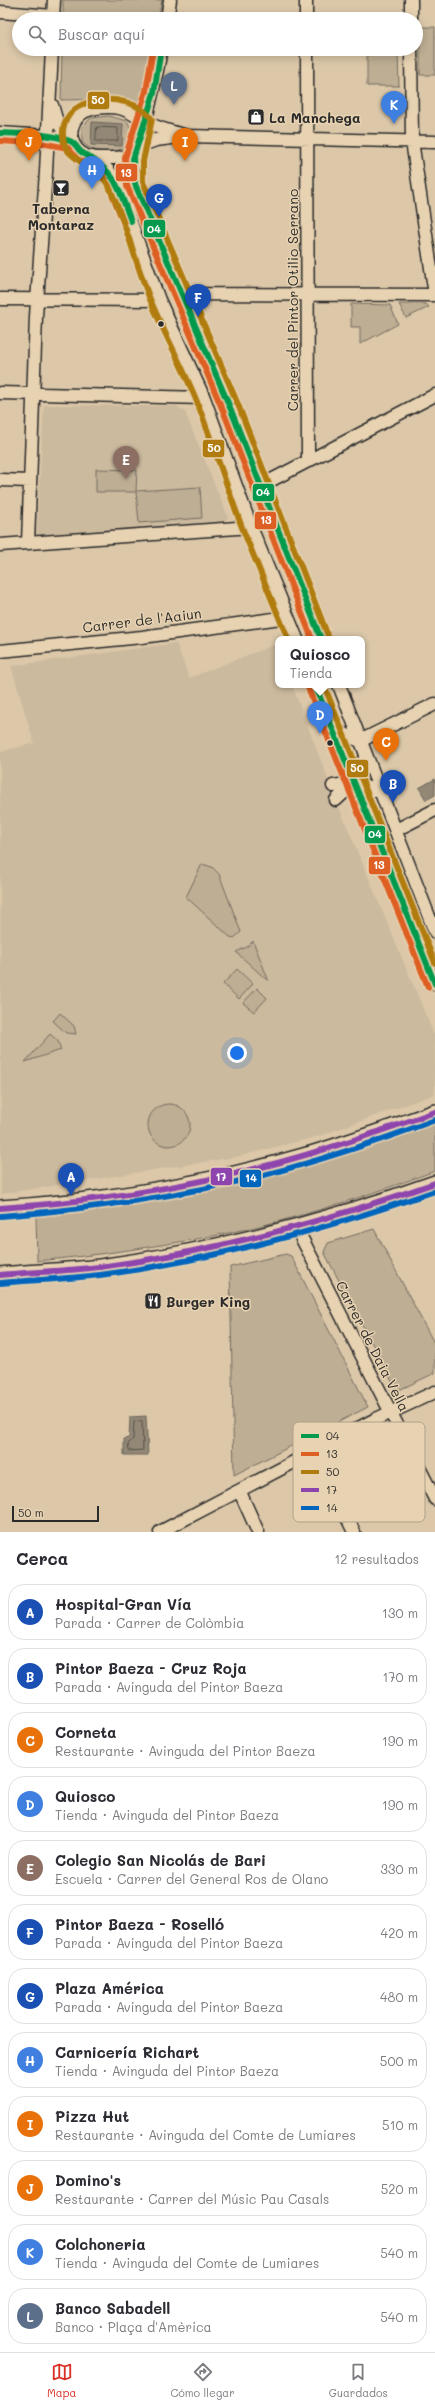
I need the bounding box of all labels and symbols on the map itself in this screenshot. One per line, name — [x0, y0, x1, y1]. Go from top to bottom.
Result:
pin: L — [161, 72, 187, 105]
line badge: 50 — [87, 91, 110, 110]
pin: K — [381, 91, 407, 124]
text: 50 — [91, 92, 105, 107]
shop icon: La Manchega — [246, 107, 266, 127]
place label: La Manchega — [269, 108, 361, 127]
pin: J — [16, 128, 42, 161]
pin: I — [172, 128, 198, 161]
pin: H — [79, 156, 105, 189]
line badge: 13 — [115, 163, 138, 182]
text: 13 — [120, 165, 132, 180]
bar icon: Taberna Montaraz — [51, 178, 71, 198]
pin: G — [146, 184, 172, 217]
street label: Carrer del Pintor Otilio Serrano — [283, 189, 302, 411]
place label: Taberna Montaraz — [28, 199, 94, 234]
line badge: 04 — [143, 219, 166, 238]
text: 04 — [147, 221, 161, 236]
pin: F — [185, 284, 211, 317]
unlabelled marker — [156, 319, 166, 329]
line badge: 50 — [202, 439, 225, 458]
text: 50 — [207, 440, 221, 455]
pin: E — [113, 446, 139, 479]
line badge: 04 — [252, 483, 275, 502]
text: 04 — [256, 484, 270, 499]
line badge: 13 — [254, 511, 277, 530]
text: 13 — [260, 512, 272, 527]
street label: Carrer de l'Aaiun — [81, 603, 203, 637]
pin: D — [307, 701, 333, 734]
pin: C — [373, 728, 399, 761]
unlabelled marker — [325, 738, 335, 748]
line badge: 50 — [346, 759, 369, 778]
text: 50 — [350, 760, 364, 775]
pin: B — [380, 770, 406, 803]
line badge: 04 — [364, 825, 386, 844]
text: 04 — [368, 826, 382, 841]
line badge: 13 — [368, 856, 391, 875]
text: 13 — [373, 857, 385, 872]
your location — [227, 1043, 247, 1063]
pin: A — [58, 1163, 84, 1196]
line badge: 17 — [210, 1167, 233, 1186]
text: 17 — [216, 1169, 227, 1184]
line badge: 14 — [239, 1169, 262, 1188]
text: 14 — [245, 1170, 257, 1185]
street label: Carrer de Daia Vella — [332, 1277, 414, 1415]
restaurant icon: Burger King — [143, 1291, 163, 1311]
place label: Burger King — [166, 1292, 250, 1311]
legend — [293, 1422, 425, 1522]
text: 04 — [326, 1428, 340, 1443]
text: 13 — [326, 1446, 338, 1461]
text: 50 — [326, 1464, 339, 1479]
text: 17 — [326, 1482, 337, 1497]
text: 14 — [326, 1500, 338, 1515]
scale bar — [12, 1504, 99, 1523]

